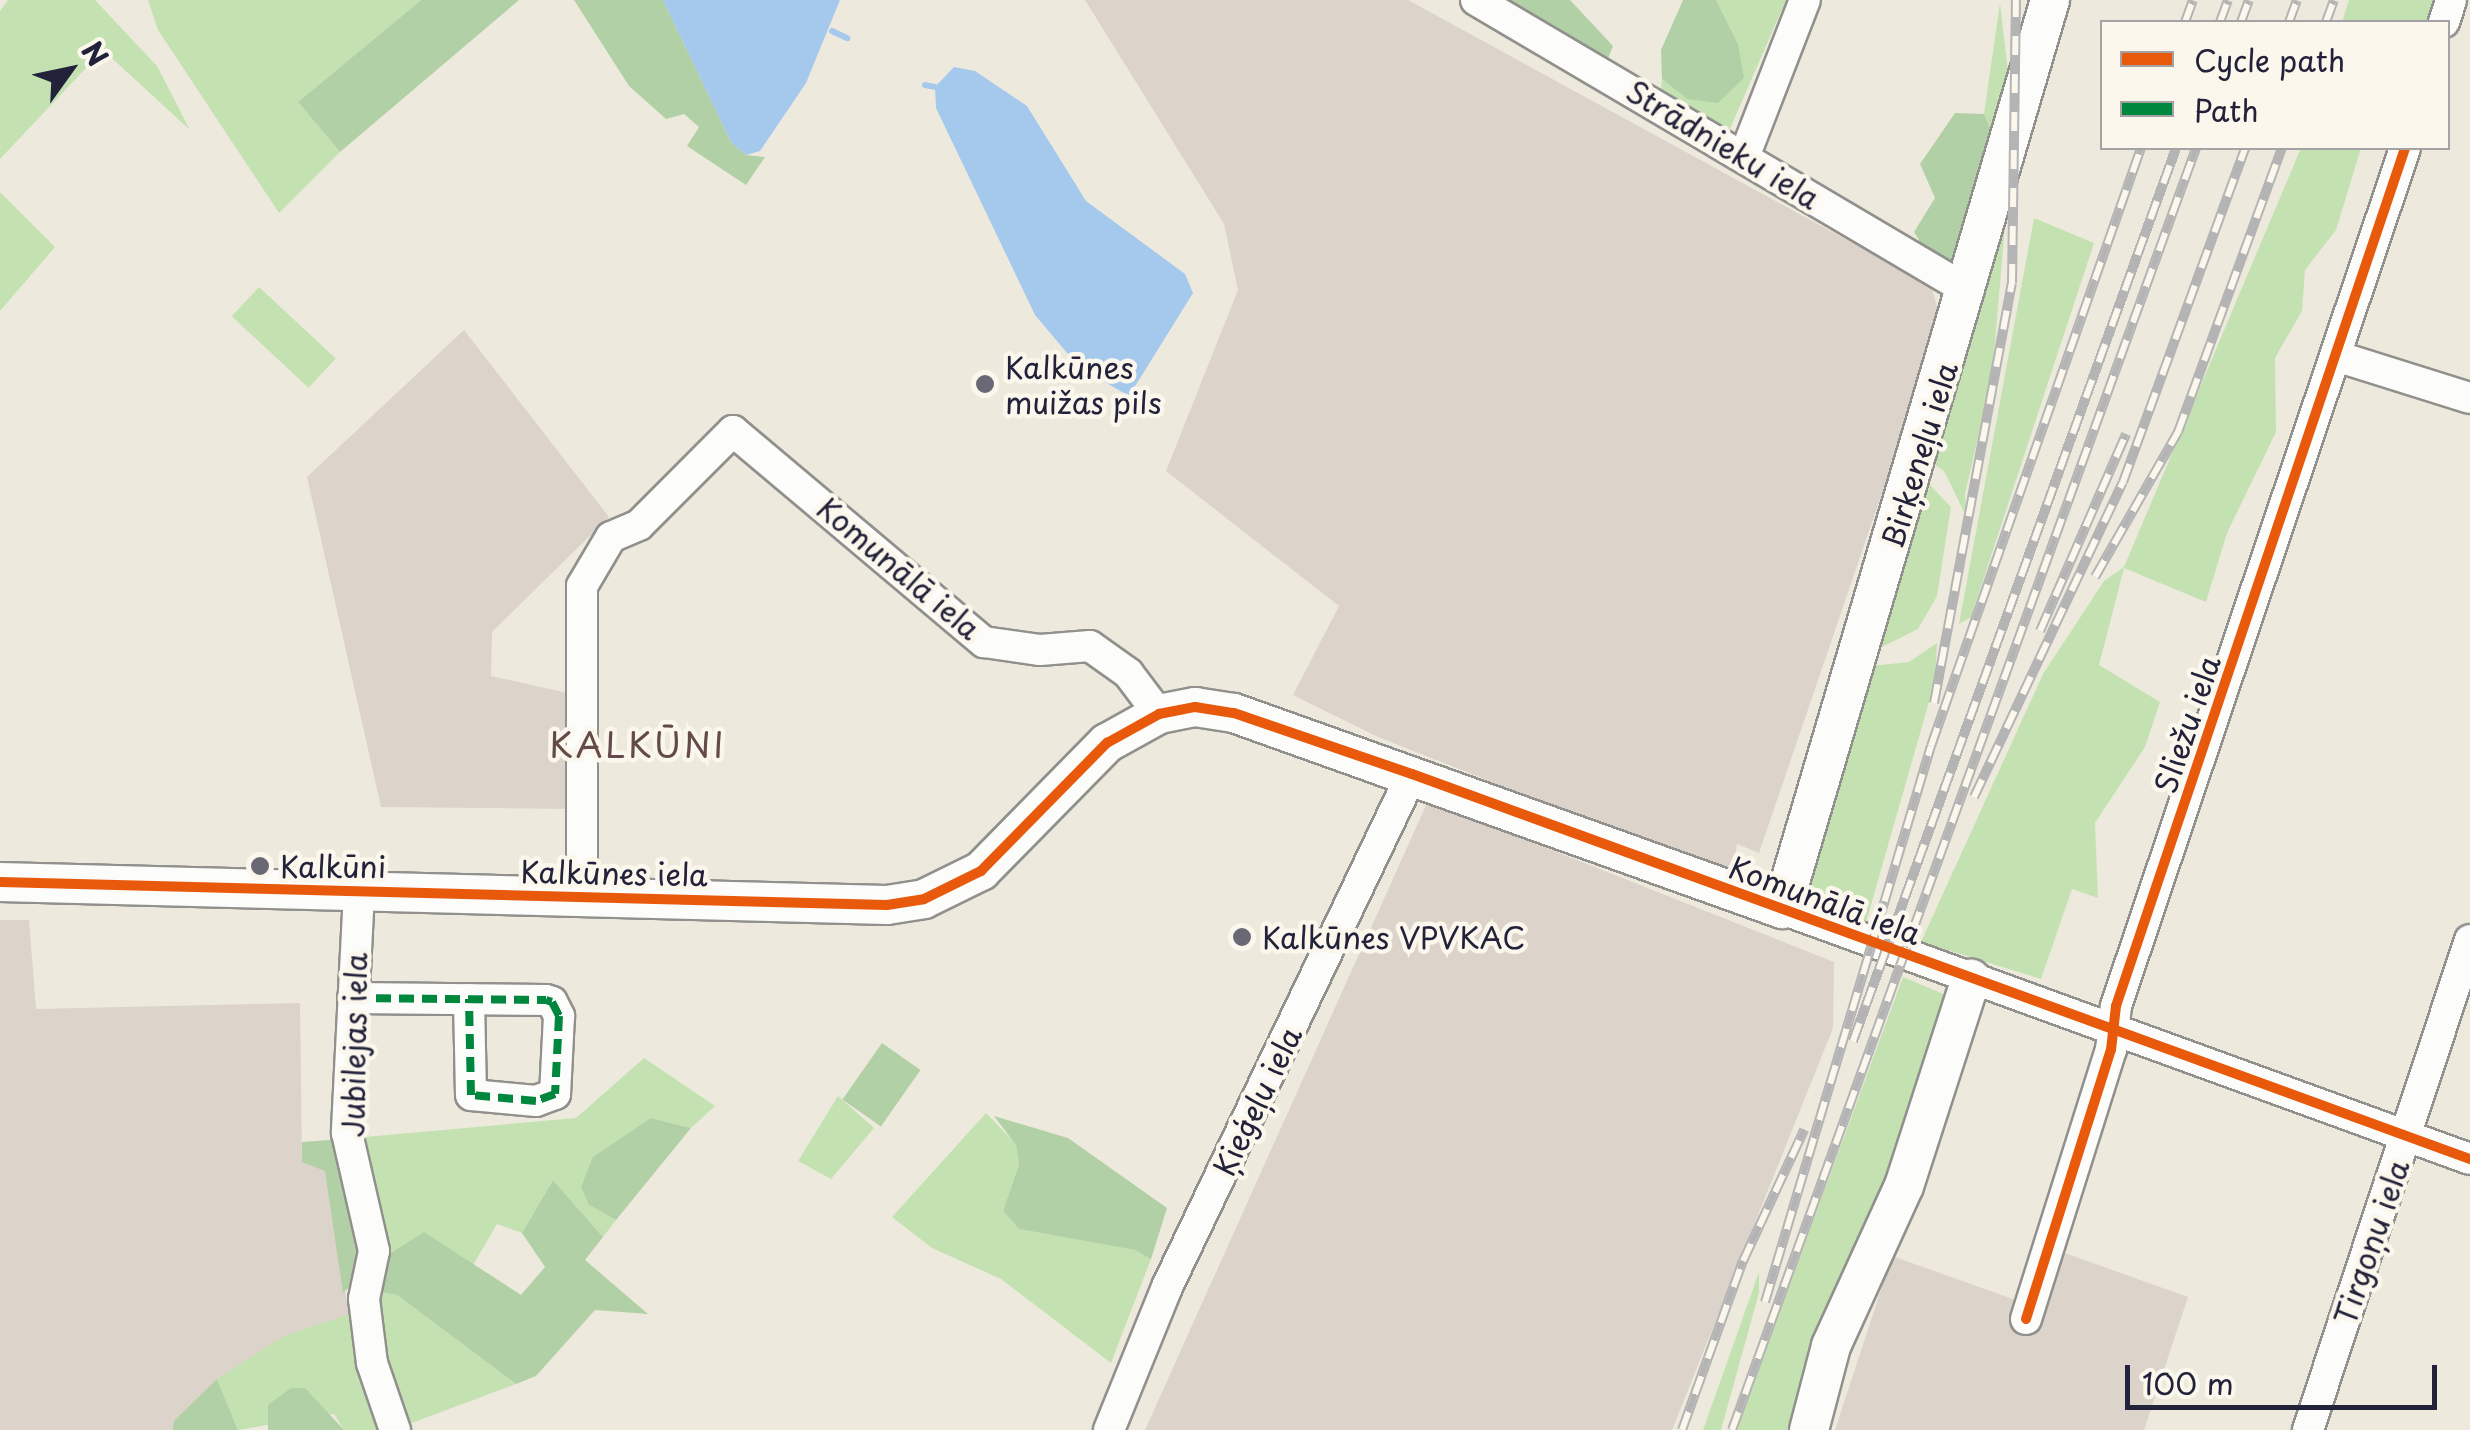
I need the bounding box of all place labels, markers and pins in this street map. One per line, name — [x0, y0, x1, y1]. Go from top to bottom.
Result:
place label: Kalkūnes muižas pils — [1005, 349, 1163, 420]
marker: Kalkūnes muižas pils — [974, 373, 996, 395]
place label: Kalkūni — [280, 848, 386, 884]
marker: Kalkūni — [249, 855, 271, 877]
place label: Kalkūnes VPVKAC — [1262, 919, 1528, 955]
marker: Kalkūnes VPVKAC — [1231, 926, 1253, 948]

